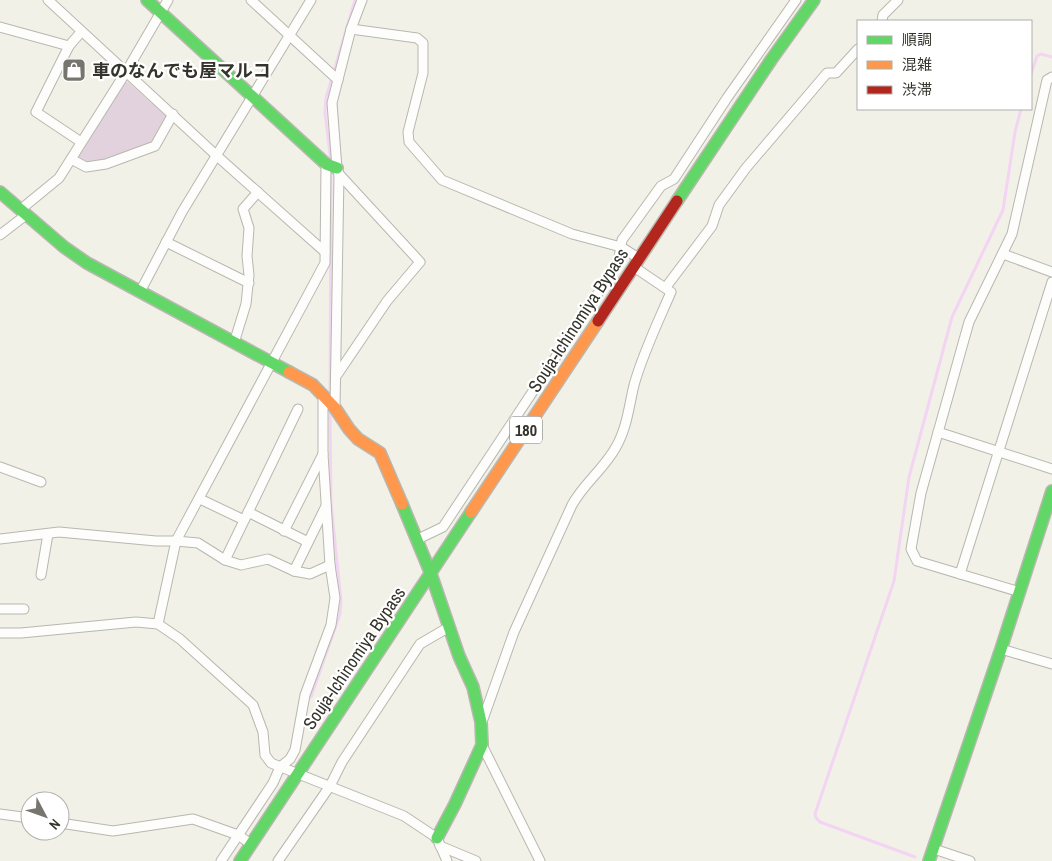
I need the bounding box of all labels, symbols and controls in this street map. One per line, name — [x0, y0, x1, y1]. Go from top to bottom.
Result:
legend — [857, 20, 1032, 110]
text: 順調 — [902, 29, 932, 50]
text: 混雑 — [902, 54, 932, 75]
shop icon: 車のなんでも屋マルコ — [61, 57, 87, 83]
place label: 車のなんでも屋マルコ — [92, 58, 271, 83]
text: 渋滞 — [902, 79, 932, 100]
street label: Souja-Ichinomiya Bypass — [522, 243, 634, 397]
road number: 180 — [510, 416, 542, 444]
street label: Souja-Ichinomiya Bypass — [297, 582, 411, 734]
north arrow — [20, 791, 70, 841]
text: N — [45, 815, 64, 834]

